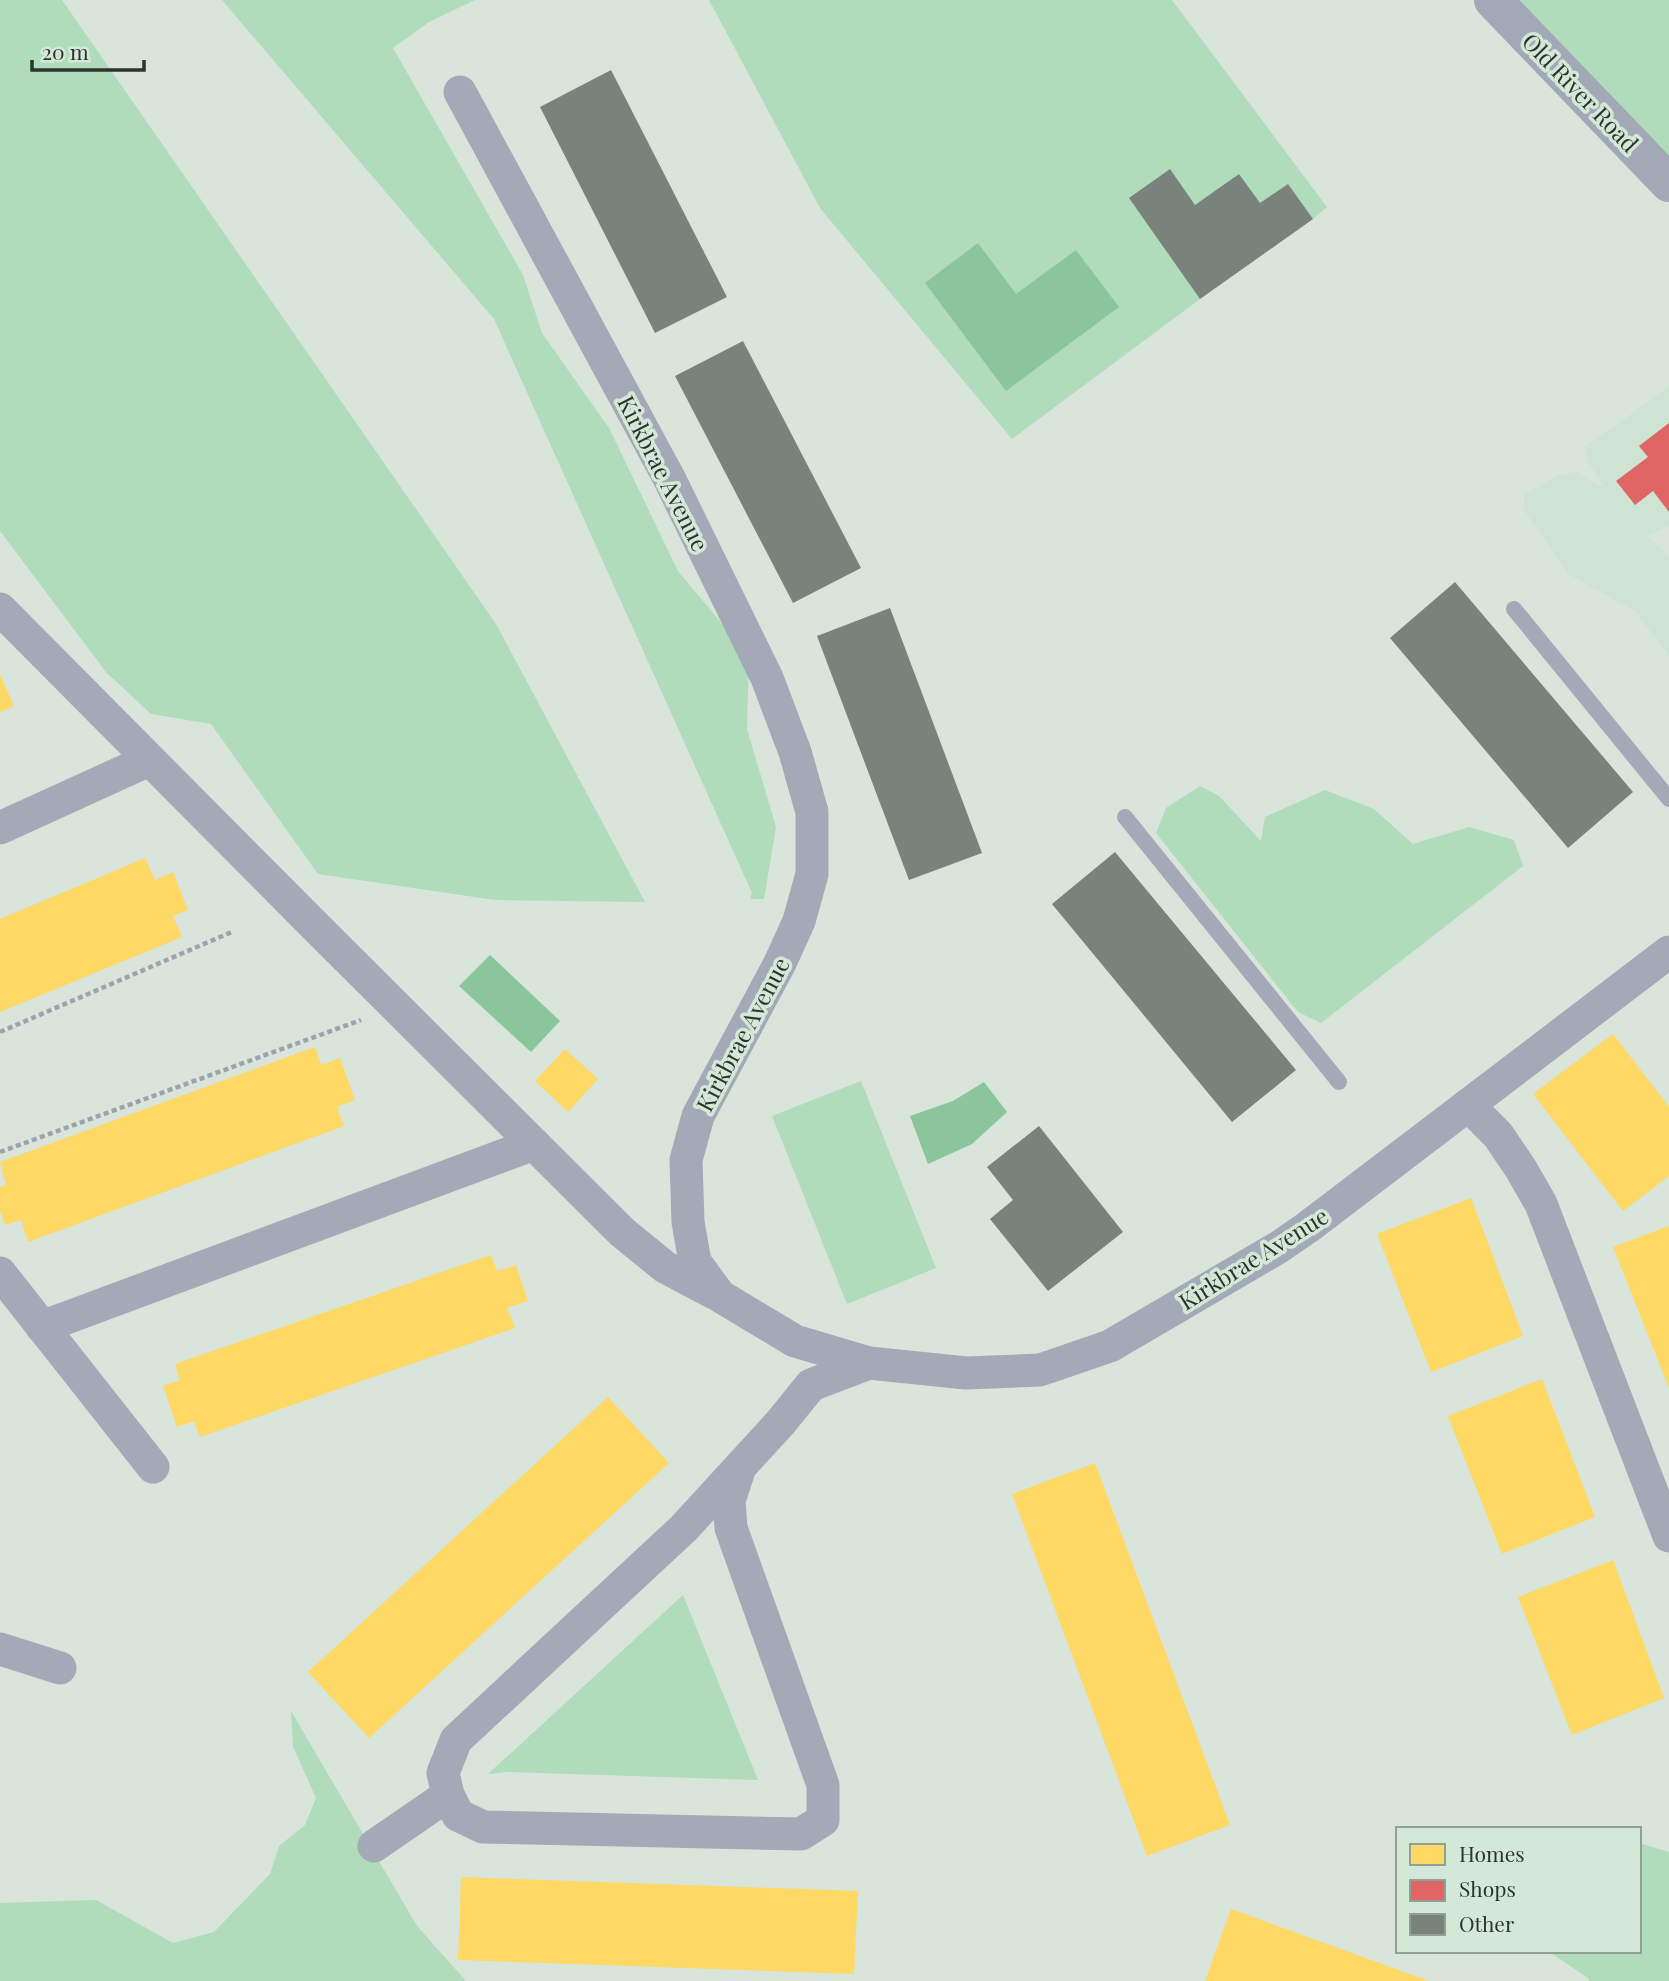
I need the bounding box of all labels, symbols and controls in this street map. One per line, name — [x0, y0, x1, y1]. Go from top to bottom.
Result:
street label: Old River Road — [1516, 26, 1646, 158]
scale bar — [32, 28, 144, 72]
text: 20 m — [42, 37, 89, 65]
street label: Kirkbrae Avenue — [611, 390, 717, 556]
street label: Kirkbrae Avenue — [688, 951, 796, 1117]
street label: Kirkbrae Avenue — [1172, 1200, 1334, 1316]
legend — [1396, 1827, 1641, 1953]
text: Homes — [1459, 1839, 1525, 1867]
text: Shops — [1459, 1874, 1516, 1902]
text: Other — [1459, 1909, 1515, 1937]

